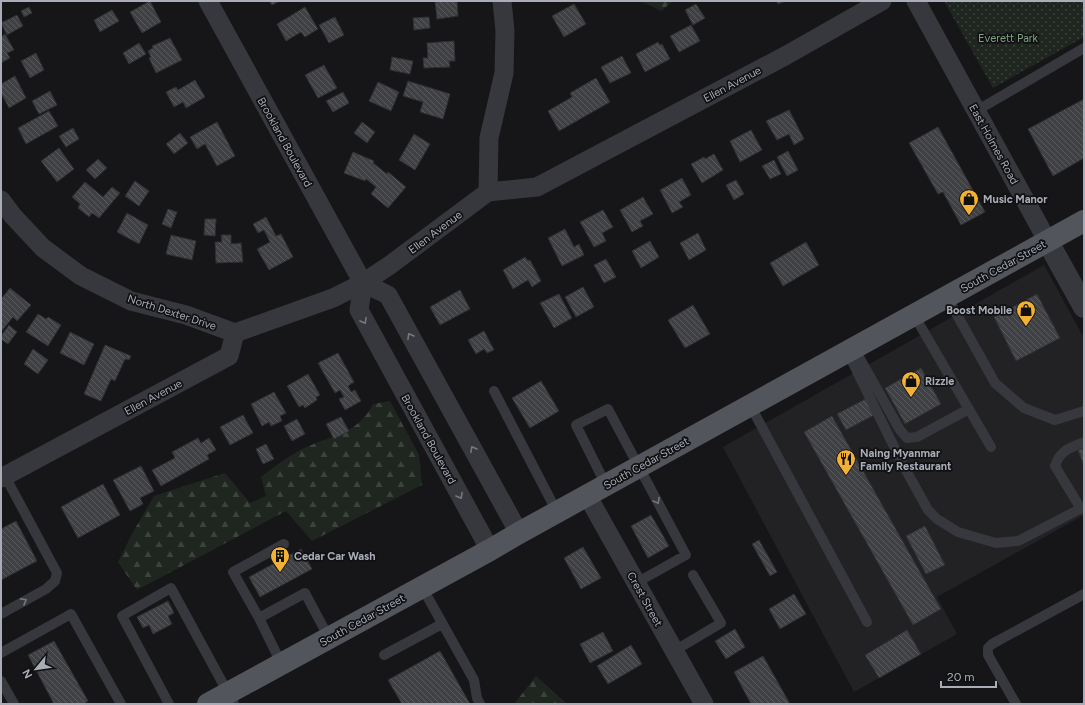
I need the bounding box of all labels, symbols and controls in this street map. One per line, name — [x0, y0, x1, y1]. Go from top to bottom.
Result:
park label: Everett Park — [978, 32, 1039, 45]
street label: Ellen Avenue — [701, 64, 763, 105]
street label: Brookland Boulevard — [254, 95, 315, 189]
street label: East Holmes Road — [966, 102, 1021, 187]
shop icon: Music Manor — [958, 188, 980, 216]
place label: Music Manor — [983, 193, 1048, 206]
street label: Ellen Avenue — [406, 208, 465, 257]
street label: South Cedar Street — [958, 238, 1048, 295]
street label: North Dexter Drive — [126, 292, 218, 333]
shop icon: Boost Mobile — [1015, 299, 1037, 327]
place label: Boost Mobile — [946, 304, 1012, 317]
one-way arrow — [360, 316, 367, 324]
one-way arrow — [408, 332, 415, 340]
shop icon: Rizzle — [900, 370, 922, 398]
place label: Rizzle — [925, 375, 954, 388]
street label: Ellen Avenue — [122, 377, 184, 418]
street label: Brookland Boulevard — [398, 392, 459, 486]
street label: South Cedar Street — [601, 435, 691, 492]
one-way arrow — [471, 446, 478, 453]
place label: Naing Myanmar Family Restaurant — [860, 447, 952, 473]
restaurant icon: Naing Myanmar Family Restaurant — [835, 448, 857, 476]
one-way arrow — [456, 492, 463, 499]
one-way arrow — [653, 497, 660, 504]
building icon: Cedar Car Wash — [269, 545, 291, 573]
place label: Cedar Car Wash — [294, 550, 376, 563]
street label: Crest Street — [624, 570, 665, 629]
street label: South Cedar Street — [317, 592, 407, 649]
one-way arrow — [20, 599, 27, 606]
north arrow — [16, 649, 56, 689]
scale bar — [941, 663, 996, 689]
text: N — [20, 667, 35, 680]
text: 20 m — [947, 670, 975, 684]

